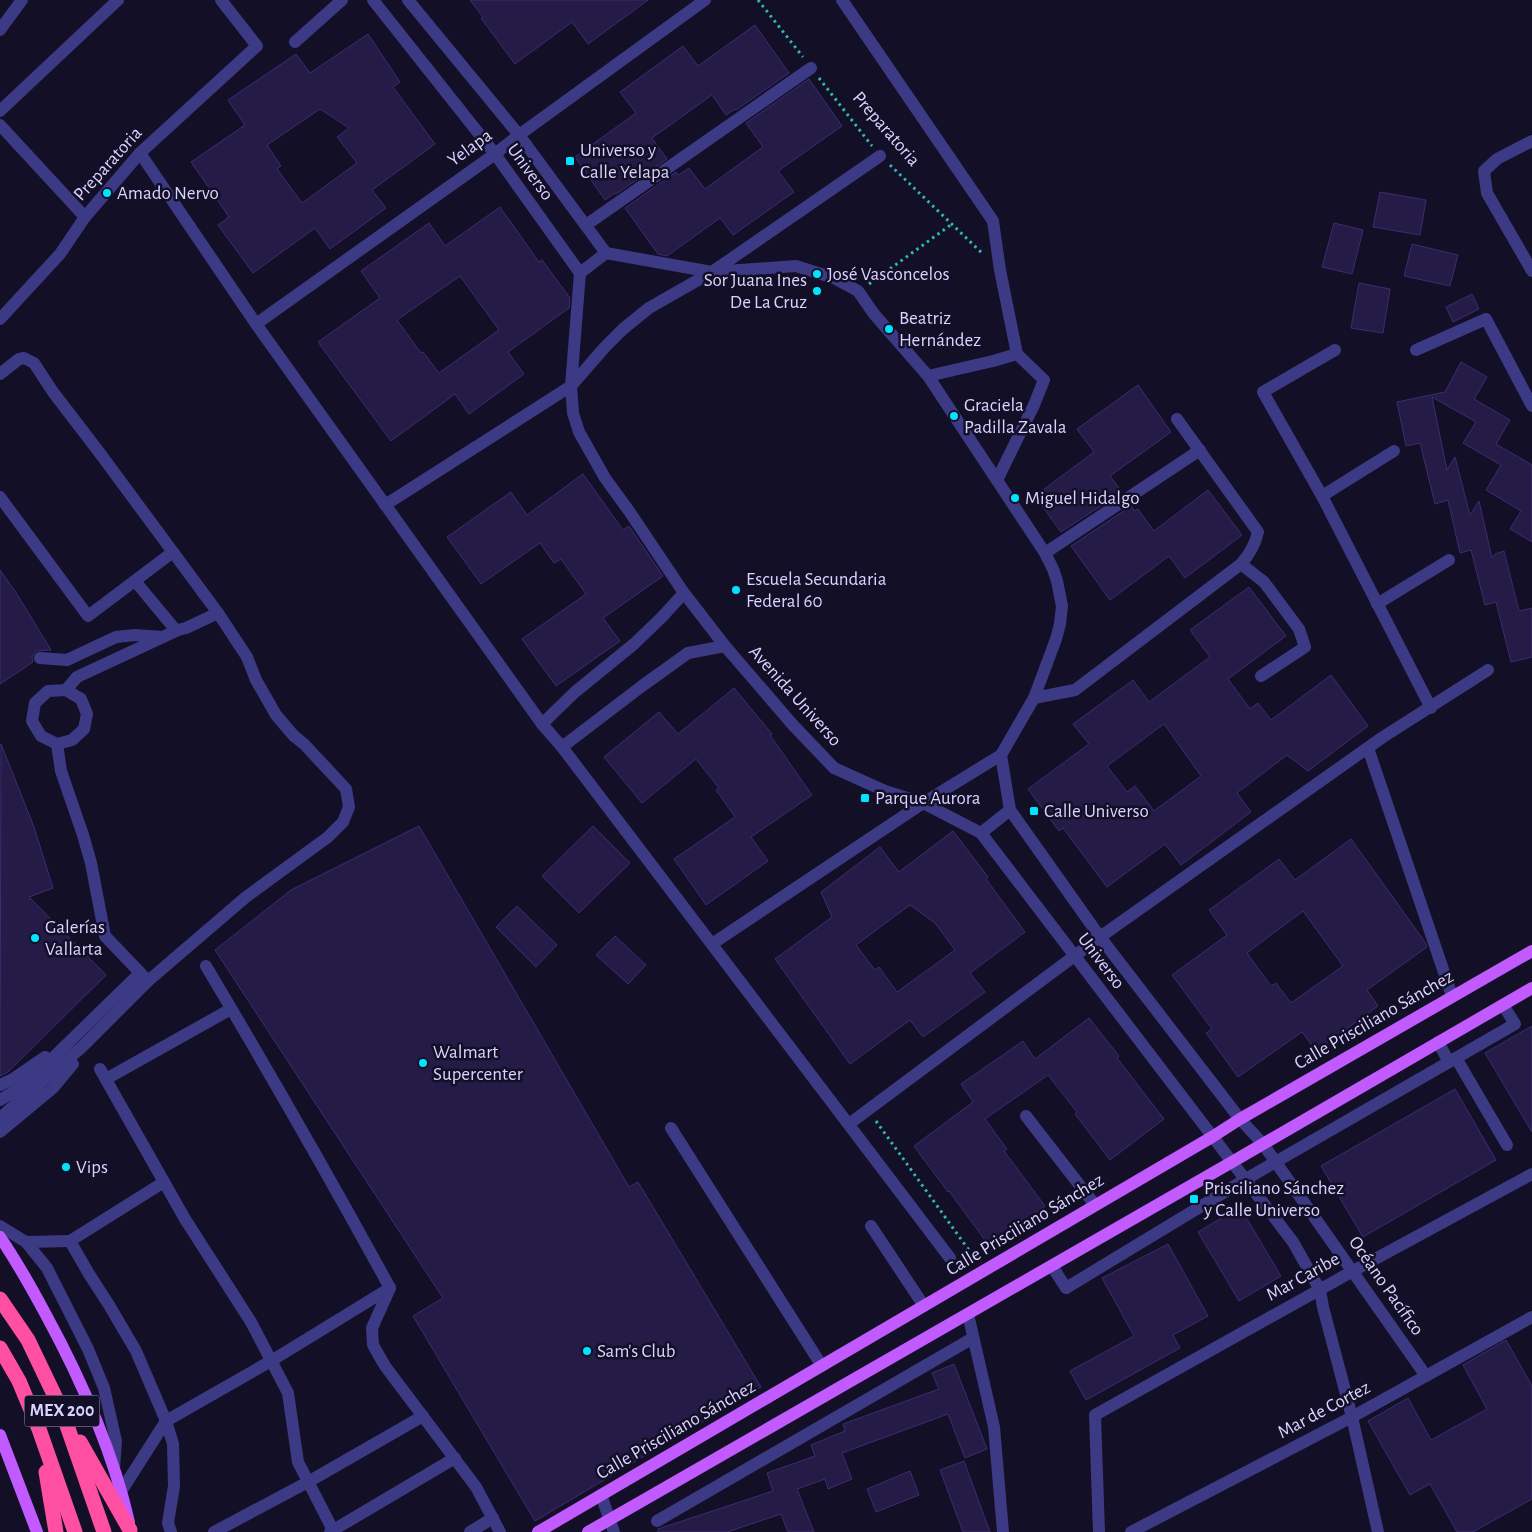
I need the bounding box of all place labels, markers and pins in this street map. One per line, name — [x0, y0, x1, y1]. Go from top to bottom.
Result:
place label: Universo y Calle Yelapa — [580, 141, 670, 182]
marker: Universo y Calle Yelapa — [564, 155, 576, 167]
place label: Amado Nervo — [117, 184, 219, 203]
marker: Amado Nervo — [101, 187, 113, 199]
place label: José Vasconcelos — [827, 265, 950, 284]
marker: José Vasconcelos — [811, 268, 823, 280]
place label: Sor Juana Ines De La Cruz — [704, 271, 807, 312]
marker: Sor Juana Ines De La Cruz — [811, 285, 823, 297]
place label: Beatriz Hernández — [899, 309, 981, 350]
marker: Beatriz Hernández — [883, 323, 895, 335]
place label: Graciela Padilla Zavala — [964, 396, 1067, 437]
marker: Graciela Padilla Zavala — [948, 410, 960, 422]
place label: Miguel Hidalgo — [1025, 489, 1140, 508]
marker: Miguel Hidalgo — [1009, 492, 1021, 504]
place label: Escuela Secundaria Federal 60 — [746, 570, 887, 611]
marker: Escuela Secundaria Federal 60 — [730, 584, 742, 596]
place label: Parque Aurora — [875, 789, 981, 808]
marker: Parque Aurora — [859, 792, 871, 804]
place label: Calle Universo — [1044, 802, 1149, 821]
marker: Calle Universo — [1028, 805, 1040, 817]
place label: Galerías Vallarta — [45, 918, 105, 959]
marker: Galerías Vallarta — [29, 932, 41, 944]
place label: Walmart Supercenter — [433, 1043, 523, 1084]
marker: Walmart Supercenter — [417, 1057, 429, 1069]
place label: Vips — [76, 1158, 108, 1177]
marker: Vips — [60, 1161, 72, 1173]
place label: Prisciliano Sánchez y Calle Universo — [1203, 1179, 1344, 1220]
marker: Prisciliano Sánchez y Calle Universo — [1188, 1193, 1200, 1205]
place label: Sam's Club — [597, 1342, 676, 1361]
marker: Sam's Club — [581, 1345, 593, 1357]

